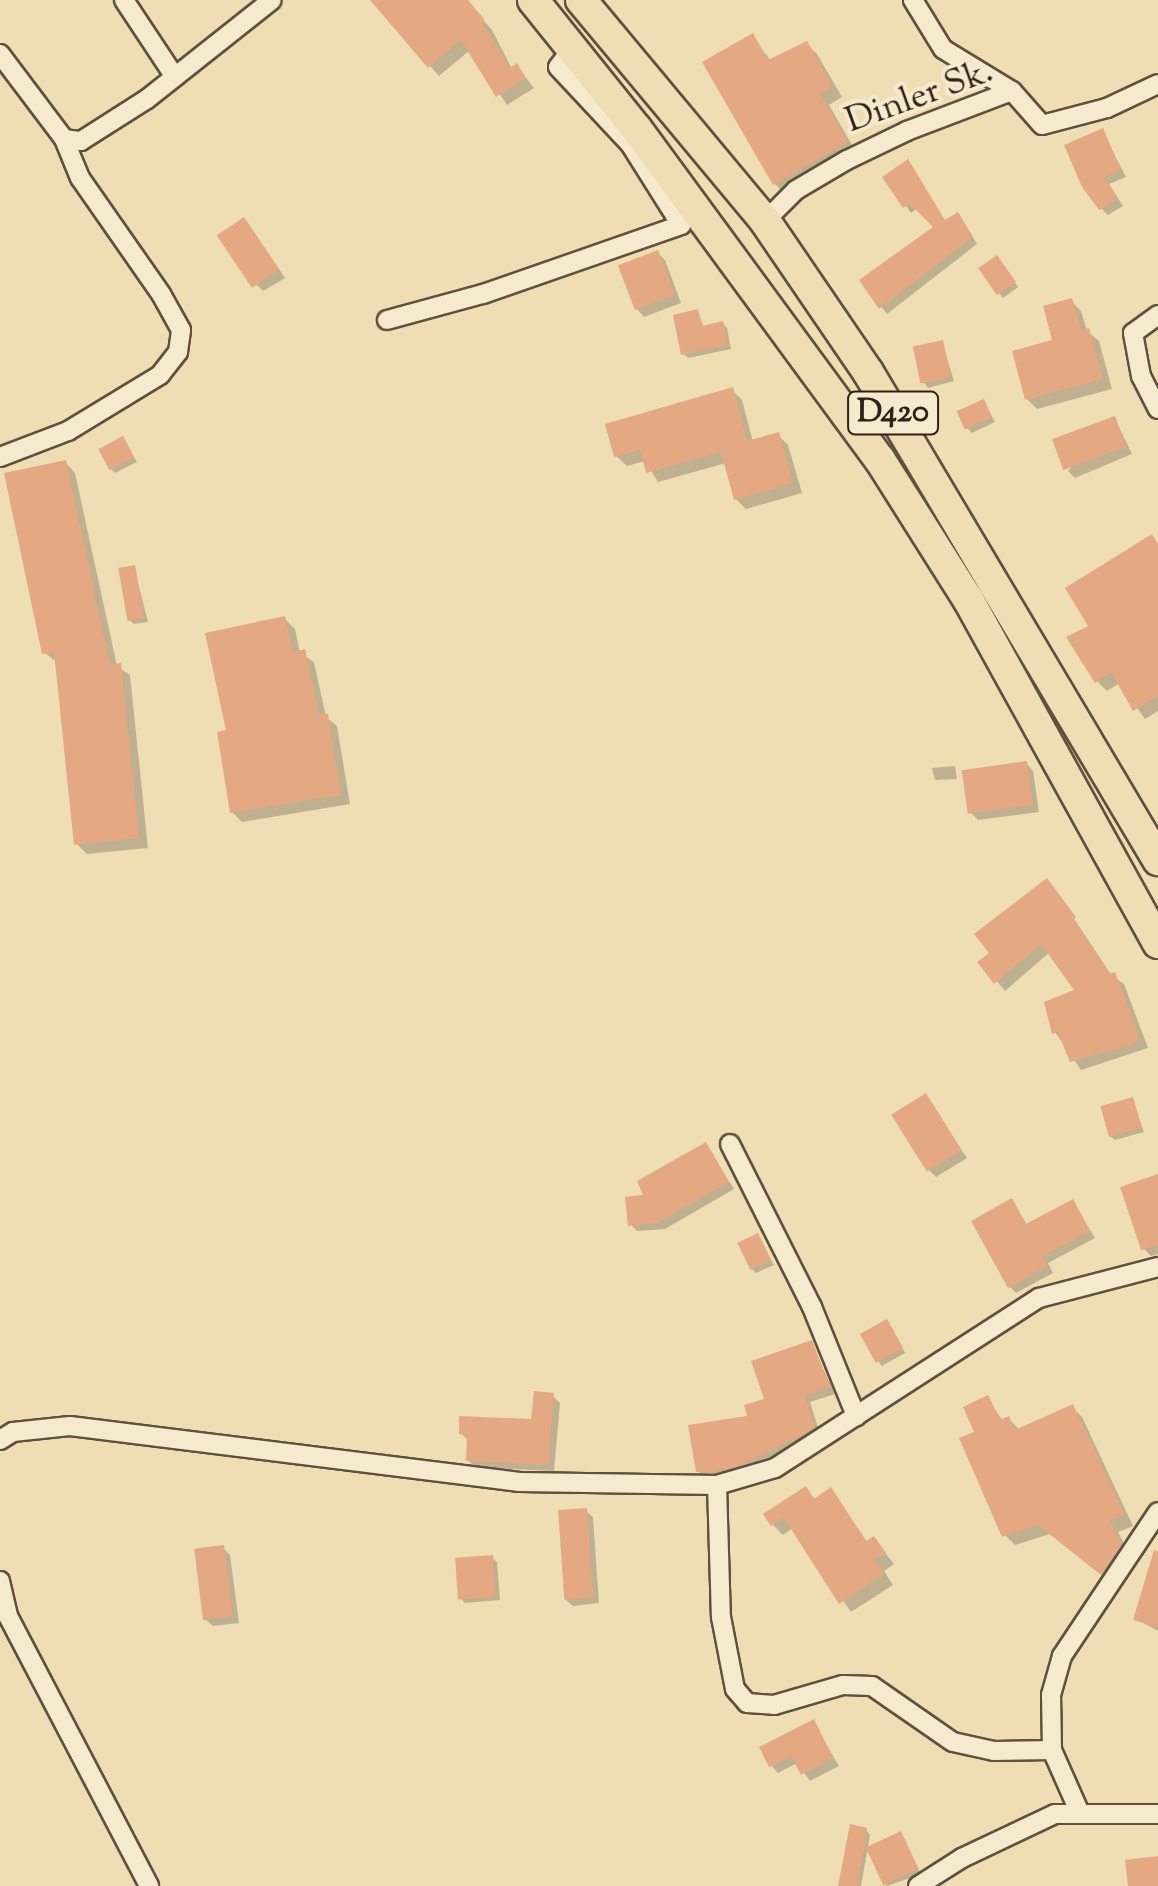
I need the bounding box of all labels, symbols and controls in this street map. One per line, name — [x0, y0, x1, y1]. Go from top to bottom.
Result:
street label: Dinler Sk. — [841, 52, 999, 144]
road number: D420 — [846, 386, 940, 440]

